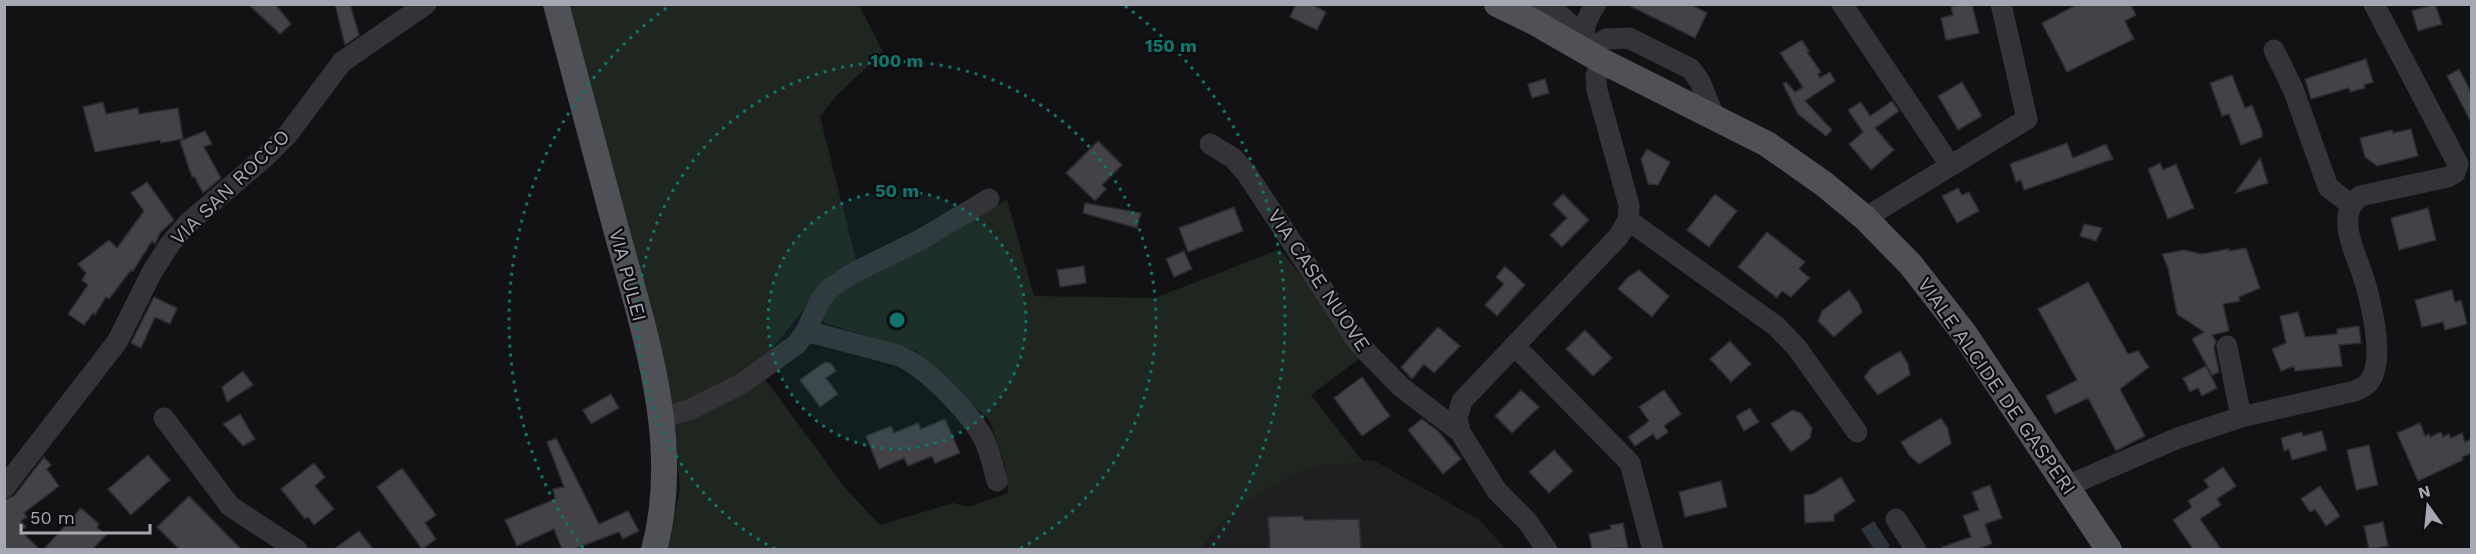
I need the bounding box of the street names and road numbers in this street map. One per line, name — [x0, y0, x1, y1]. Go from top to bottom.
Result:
street label: VIA SAN ROCCO — [166, 124, 294, 250]
street label: VIA CASE NUOVE — [1263, 204, 1375, 356]
street label: VIA PULEI — [604, 226, 652, 324]
street label: VIALE ALCIDE DE GASPERI — [1913, 273, 2081, 499]

